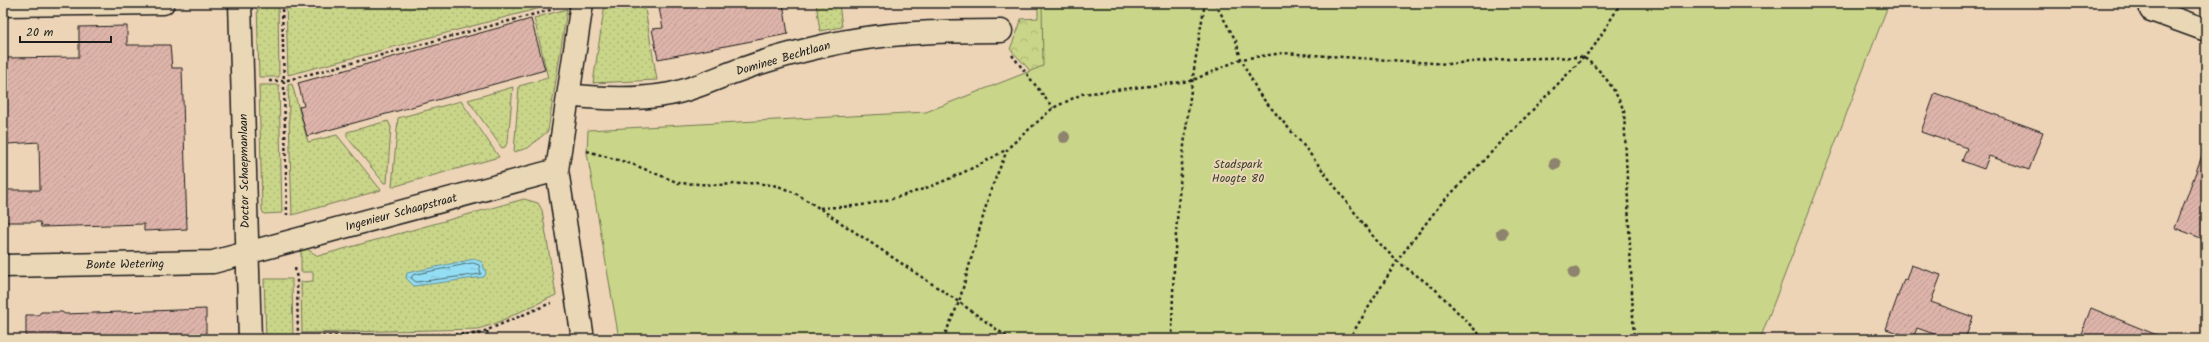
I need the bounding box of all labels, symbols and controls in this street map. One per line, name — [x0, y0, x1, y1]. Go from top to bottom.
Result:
scale bar — [20, 18, 111, 44]
text: 20 m — [26, 23, 54, 42]
street label: Dominee Bechtlaan — [734, 36, 833, 81]
street label: Doctor Schaepmanlaan — [234, 114, 255, 228]
park label: Stadspark Hoogte 80 — [1212, 155, 1264, 188]
street label: Ingenieur Schaapstraat — [343, 188, 460, 237]
street label: Bonte Wetering — [86, 254, 165, 275]

